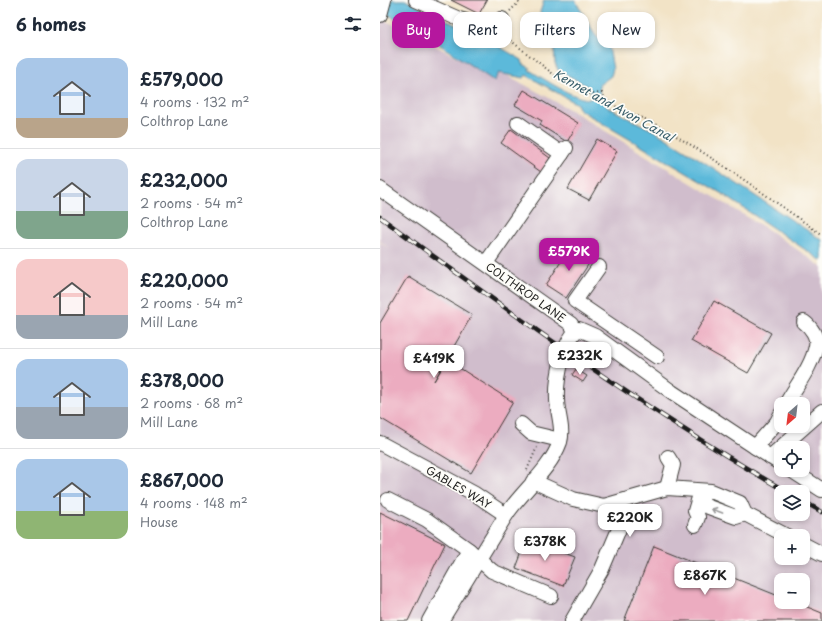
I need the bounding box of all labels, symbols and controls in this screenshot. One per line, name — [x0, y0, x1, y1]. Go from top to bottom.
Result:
text: 6 homes — [16, 11, 86, 37]
chip: Buy — [392, 12, 445, 48]
chip: Rent — [453, 12, 512, 48]
chip: Filters — [520, 12, 589, 48]
chip: New — [597, 12, 655, 48]
icon: filters — [342, 13, 364, 35]
water label: Kennet and Avon Canal — [551, 64, 679, 146]
text: £579,000 — [140, 66, 223, 92]
icon: home — [48, 74, 96, 122]
text: 4 rooms · 132 m² — [140, 92, 250, 111]
text: Colthrop Lane — [140, 111, 228, 130]
text: £232,000 — [140, 167, 228, 193]
icon: home — [48, 175, 96, 223]
text: 2 rooms · 54 m² — [140, 193, 243, 212]
text: Colthrop Lane — [140, 212, 228, 231]
pin: £579K — [541, 238, 597, 272]
text: £579K — [548, 241, 590, 260]
street label: COLTHROP LANE — [482, 258, 570, 326]
text: £220,000 — [140, 267, 228, 293]
icon: home — [48, 275, 96, 323]
text: 2 rooms · 54 m² — [140, 293, 243, 312]
text: Mill Lane — [140, 312, 198, 331]
pin: £232K — [552, 342, 608, 376]
pin: £419K — [406, 345, 462, 379]
text: £232K — [557, 345, 603, 364]
text: £419K — [413, 348, 455, 367]
text: £378,000 — [140, 367, 224, 393]
icon: home — [48, 375, 96, 423]
text: 2 rooms · 68 m² — [140, 393, 243, 412]
north arrow — [774, 397, 810, 433]
map controls — [774, 397, 810, 609]
text: Mill Lane — [140, 412, 198, 431]
button: locate — [774, 441, 810, 477]
street label: GABLES WAY — [423, 461, 495, 513]
text: £867,000 — [140, 467, 224, 493]
icon: home — [48, 475, 96, 523]
button: layers — [774, 485, 810, 521]
text: 4 rooms · 148 m² — [140, 493, 248, 512]
pin: £220K — [602, 504, 658, 538]
one-way arrow — [712, 506, 724, 514]
text: £220K — [607, 507, 653, 526]
text: House — [140, 512, 178, 531]
pin: £378K — [517, 528, 573, 562]
button: + — [774, 529, 810, 565]
text: £378K — [523, 531, 567, 550]
pin: £867K — [677, 562, 733, 596]
text: £867K — [683, 565, 727, 584]
button: − — [774, 573, 810, 609]

